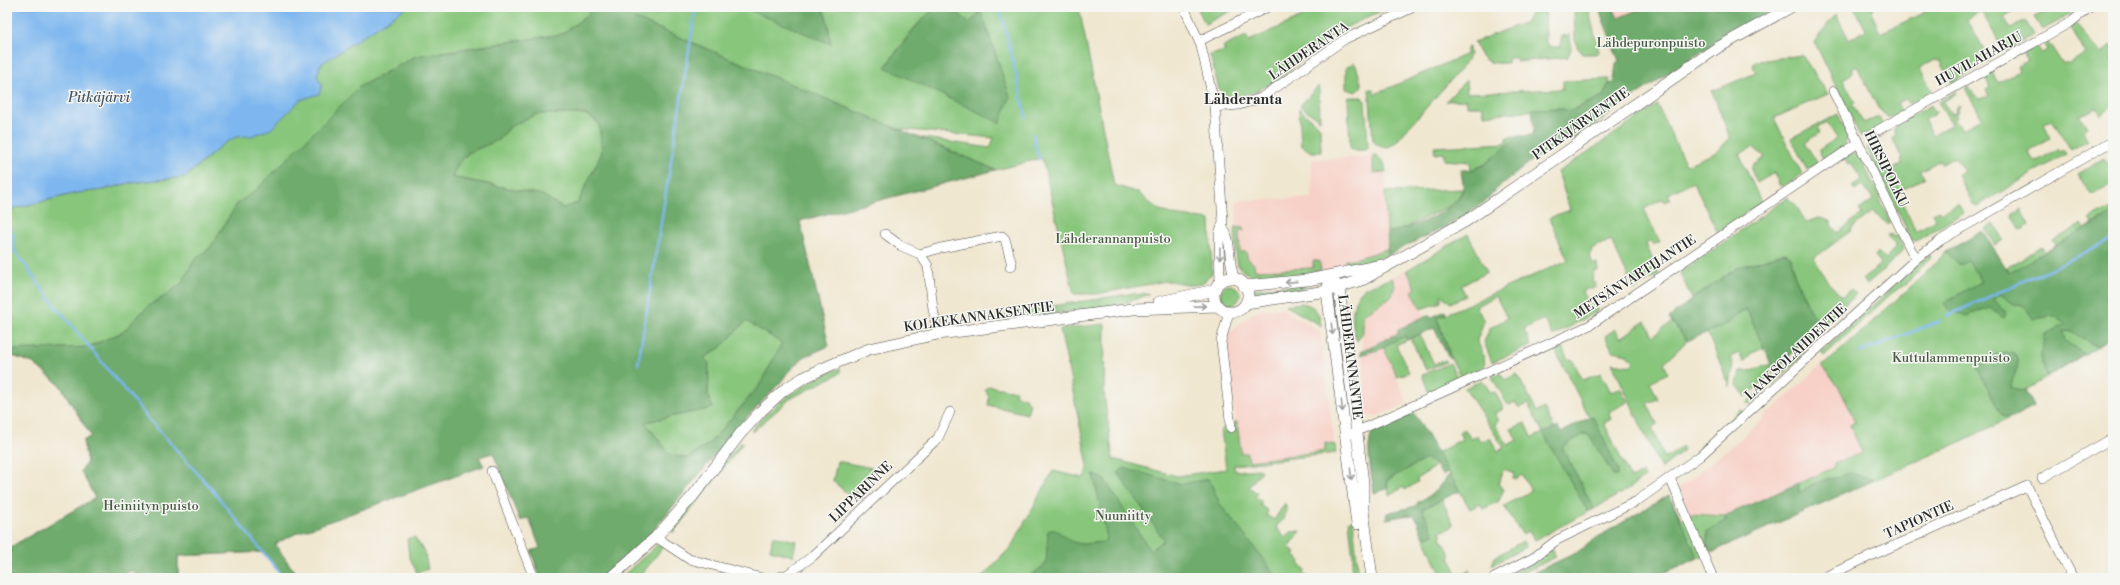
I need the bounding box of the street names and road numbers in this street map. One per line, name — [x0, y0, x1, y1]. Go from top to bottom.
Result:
street label: LÄHDERANTA — [1266, 17, 1353, 84]
street label: HUVILAHARJU — [1933, 28, 2026, 90]
street label: PITKÄJÄRVENTIE — [1529, 84, 1633, 163]
street label: HIRSIPOLKU — [1861, 128, 1912, 210]
street label: METSÄNVARTIJANTIE — [1570, 231, 1699, 322]
street label: LÄHDERANNANTIE — [1334, 293, 1367, 421]
street label: KOLKEKANNAKSENTIE — [903, 299, 1055, 335]
street label: LAAKSOLAHDENTIE — [1742, 301, 1850, 403]
street label: LIPPARINNE — [826, 458, 896, 526]
street label: TAPIONTIE — [1882, 498, 1956, 542]

